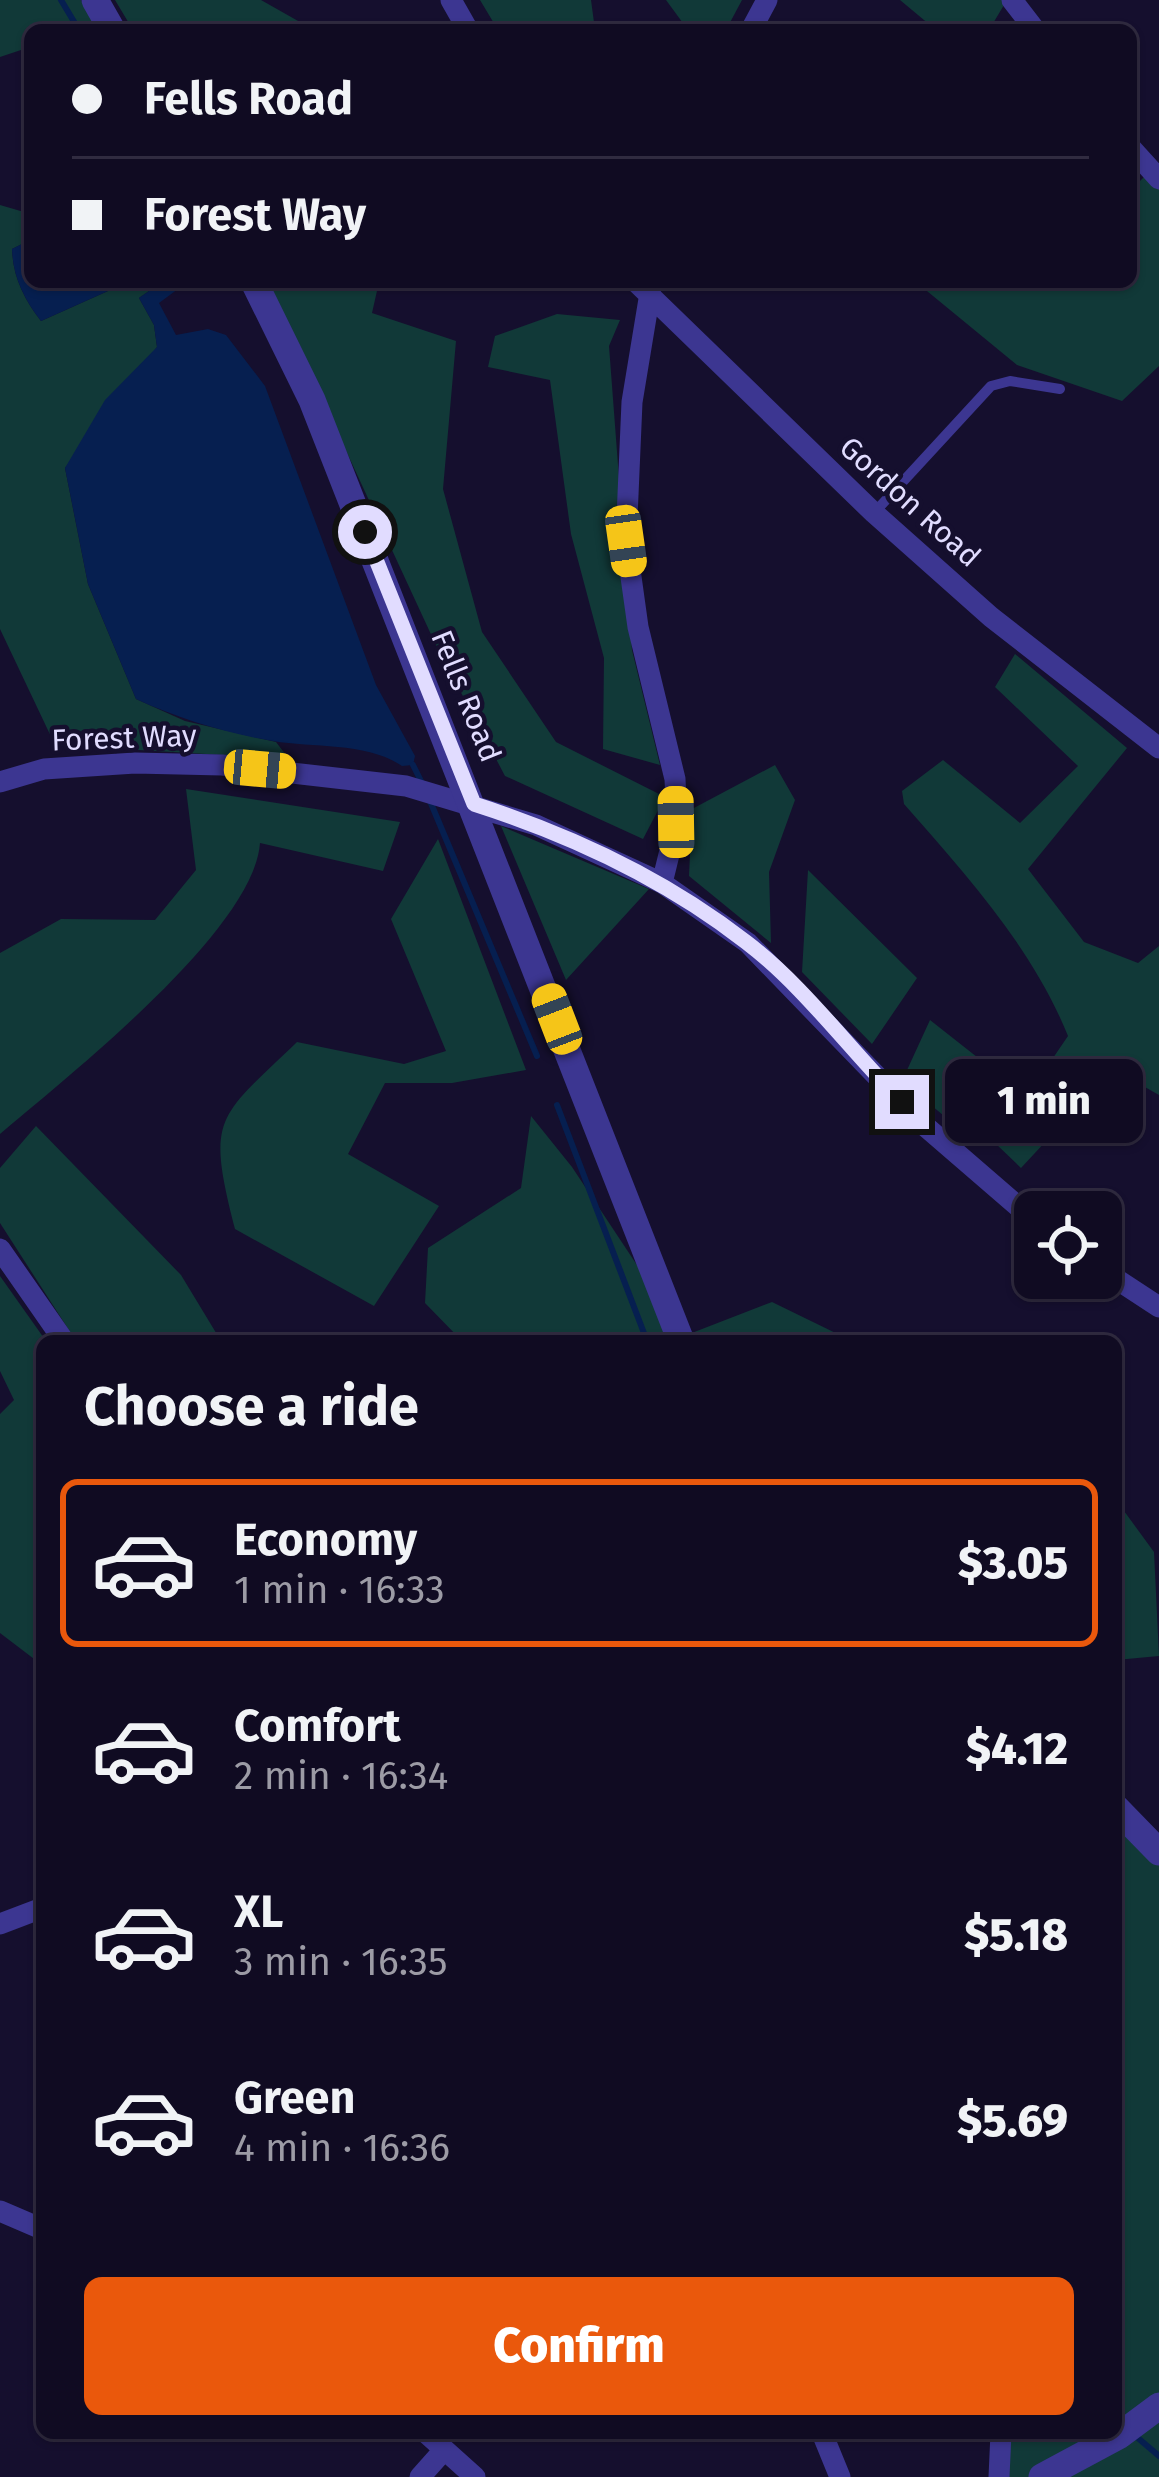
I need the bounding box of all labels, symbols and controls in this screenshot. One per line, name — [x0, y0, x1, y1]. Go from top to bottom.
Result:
text: Fells Road — [144, 72, 353, 126]
text: Forest Way — [144, 188, 366, 242]
street label: Gordon Road — [832, 429, 988, 575]
car — [603, 503, 649, 579]
route start — [338, 505, 392, 559]
street label: Fells Road — [423, 625, 509, 767]
street label: Forest Way — [51, 717, 198, 759]
car — [223, 748, 297, 790]
car — [657, 786, 695, 858]
car — [527, 979, 587, 1059]
callout: 1 min — [944, 1060, 1142, 1144]
route end — [875, 1075, 929, 1129]
text: 1 min — [997, 1078, 1091, 1124]
map controls — [1014, 1191, 1122, 1299]
button: locate — [1014, 1191, 1122, 1299]
text: Choose a ride — [84, 1375, 419, 1439]
icon: car — [90, 1509, 198, 1617]
text: Economy — [234, 1513, 417, 1567]
text: $3.05 — [958, 1536, 1068, 1590]
text: 1 min · 16:33 — [234, 1567, 445, 1613]
icon: car — [90, 1695, 198, 1803]
text: Comfort — [234, 1699, 401, 1753]
text: $4.12 — [966, 1722, 1068, 1776]
text: 2 min · 16:34 — [234, 1753, 448, 1799]
icon: car — [90, 1881, 198, 1989]
text: XL — [234, 1885, 283, 1939]
text: $5.18 — [964, 1908, 1068, 1962]
text: 3 min · 16:35 — [234, 1939, 448, 1985]
icon: car — [90, 2067, 198, 2175]
text: Green — [234, 2071, 355, 2125]
text: $5.69 — [957, 2094, 1068, 2148]
text: 4 min · 16:36 — [234, 2125, 450, 2171]
button: Confirm — [84, 2277, 1074, 2415]

